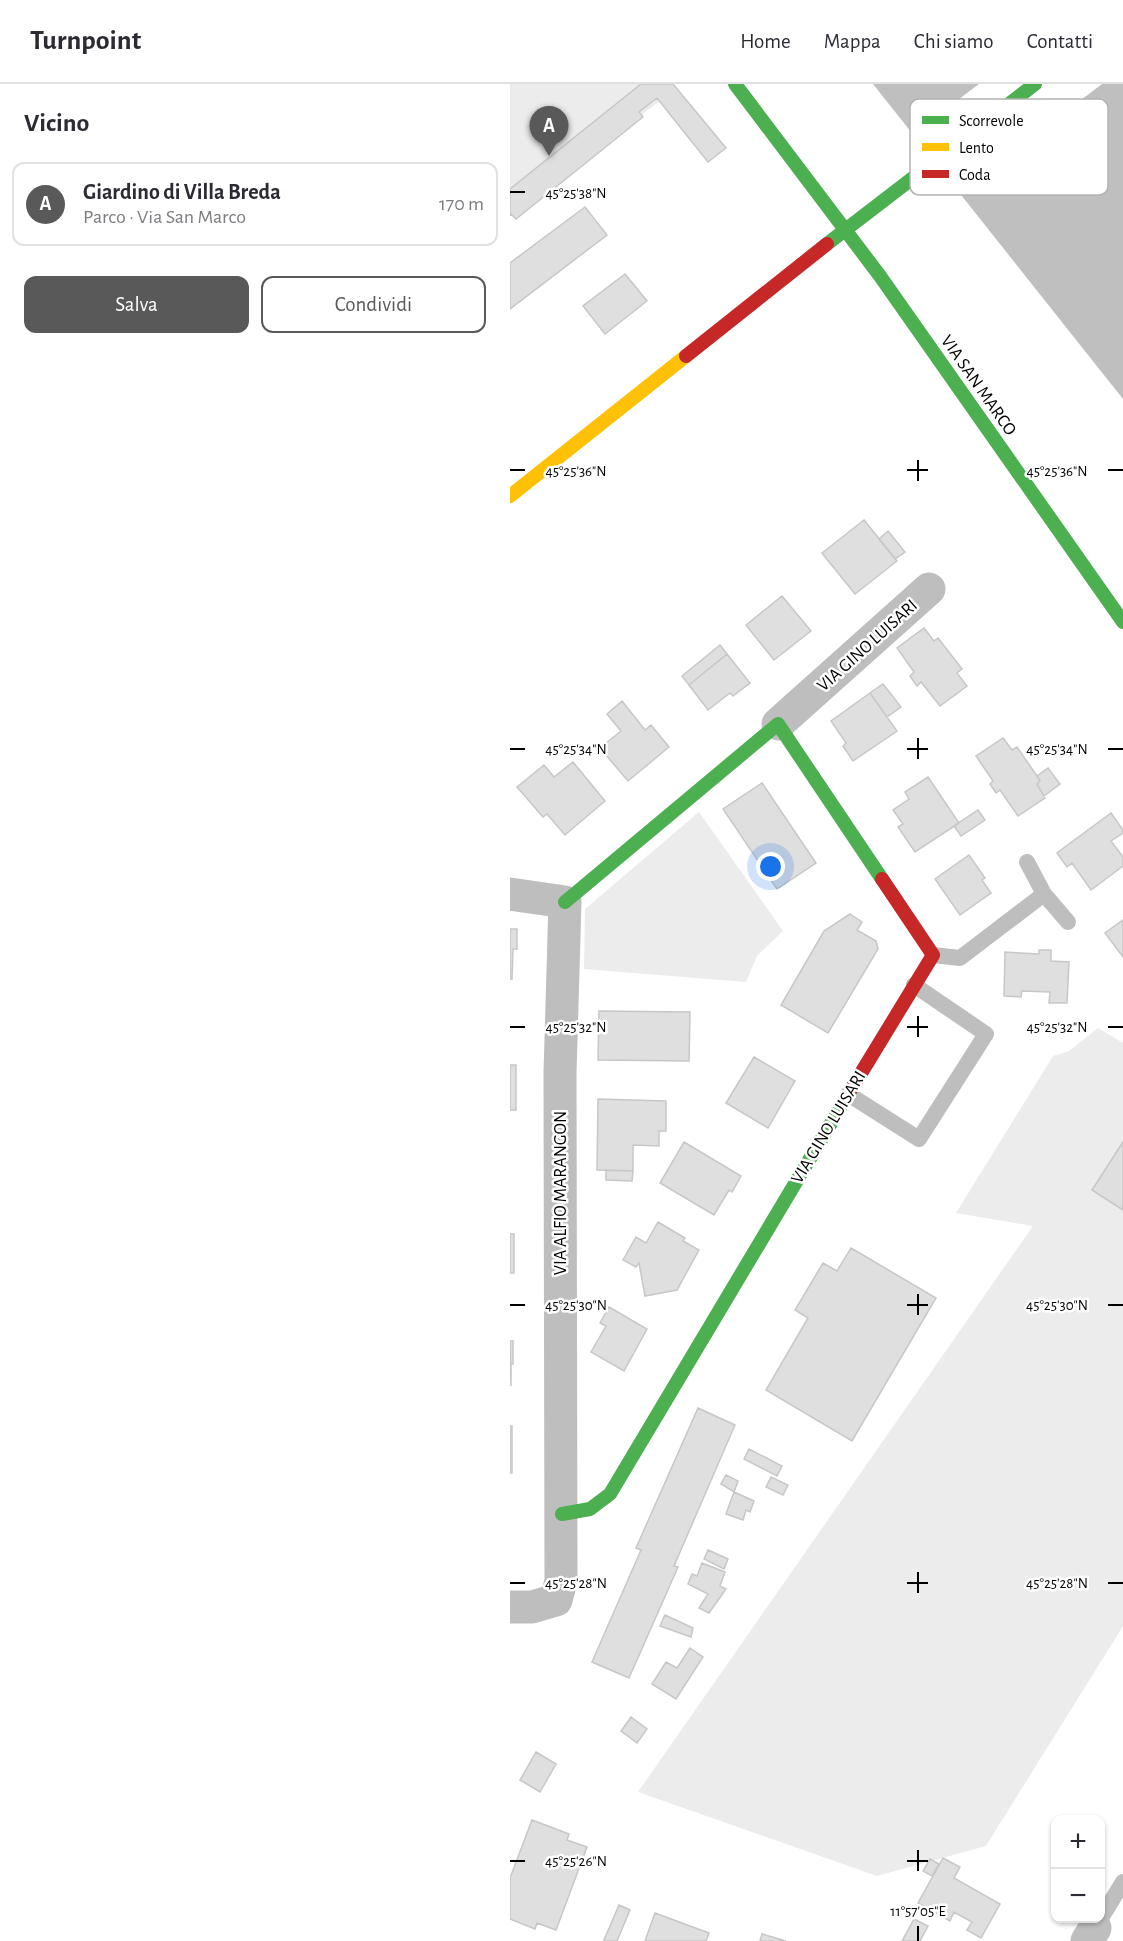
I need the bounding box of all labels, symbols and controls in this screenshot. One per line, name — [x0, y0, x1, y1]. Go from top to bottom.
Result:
text: Turnpoint — [30, 27, 141, 55]
text: Home — [740, 31, 791, 52]
text: Mappa — [824, 31, 881, 52]
text: Chi siamo — [914, 31, 994, 52]
text: Contatti — [1027, 31, 1093, 52]
legend — [910, 99, 1108, 195]
pin: A — [530, 106, 568, 156]
text: Vicino — [24, 110, 89, 136]
text: Scorrevole — [959, 113, 1024, 129]
text: Lento — [959, 140, 994, 156]
text: Coda — [959, 167, 991, 183]
text: Giardino di Villa Breda — [83, 181, 281, 203]
text: 45°25'38"N — [545, 186, 607, 201]
text: A — [40, 194, 52, 214]
text: 170 m — [439, 194, 484, 214]
text: Parco · Via San Marco — [83, 207, 246, 227]
button: Salva — [24, 276, 249, 333]
button: Condividi — [261, 276, 486, 333]
street label: VIA SAN MARCO — [937, 332, 1019, 439]
text: 45°25'36"N — [545, 464, 607, 479]
text: 45°25'36"N — [1026, 464, 1088, 479]
street label: VIA GINO LUISARI — [814, 596, 921, 695]
text: 45°25'34"N — [545, 742, 607, 757]
text: 45°25'34"N — [1026, 742, 1088, 757]
your location — [756, 852, 785, 881]
text: 45°25'32"N — [546, 1020, 606, 1035]
text: 45°25'32"N — [1027, 1020, 1087, 1035]
street label: VIA GINO LUISARI — [788, 1068, 869, 1187]
street label: VIA ALFIO MARANGON — [552, 1111, 570, 1275]
text: 45°25'30"N — [545, 1298, 607, 1313]
text: 45°25'30"N — [1026, 1298, 1088, 1313]
text: 45°25'28"N — [545, 1576, 607, 1591]
text: 45°25'28"N — [1026, 1576, 1088, 1591]
map controls — [1051, 1815, 1105, 1923]
button: + — [1051, 1815, 1105, 1869]
text: 45°25'26"N — [545, 1854, 607, 1869]
button: − — [1051, 1869, 1105, 1923]
text: 11°57'05"E — [890, 1904, 946, 1919]

